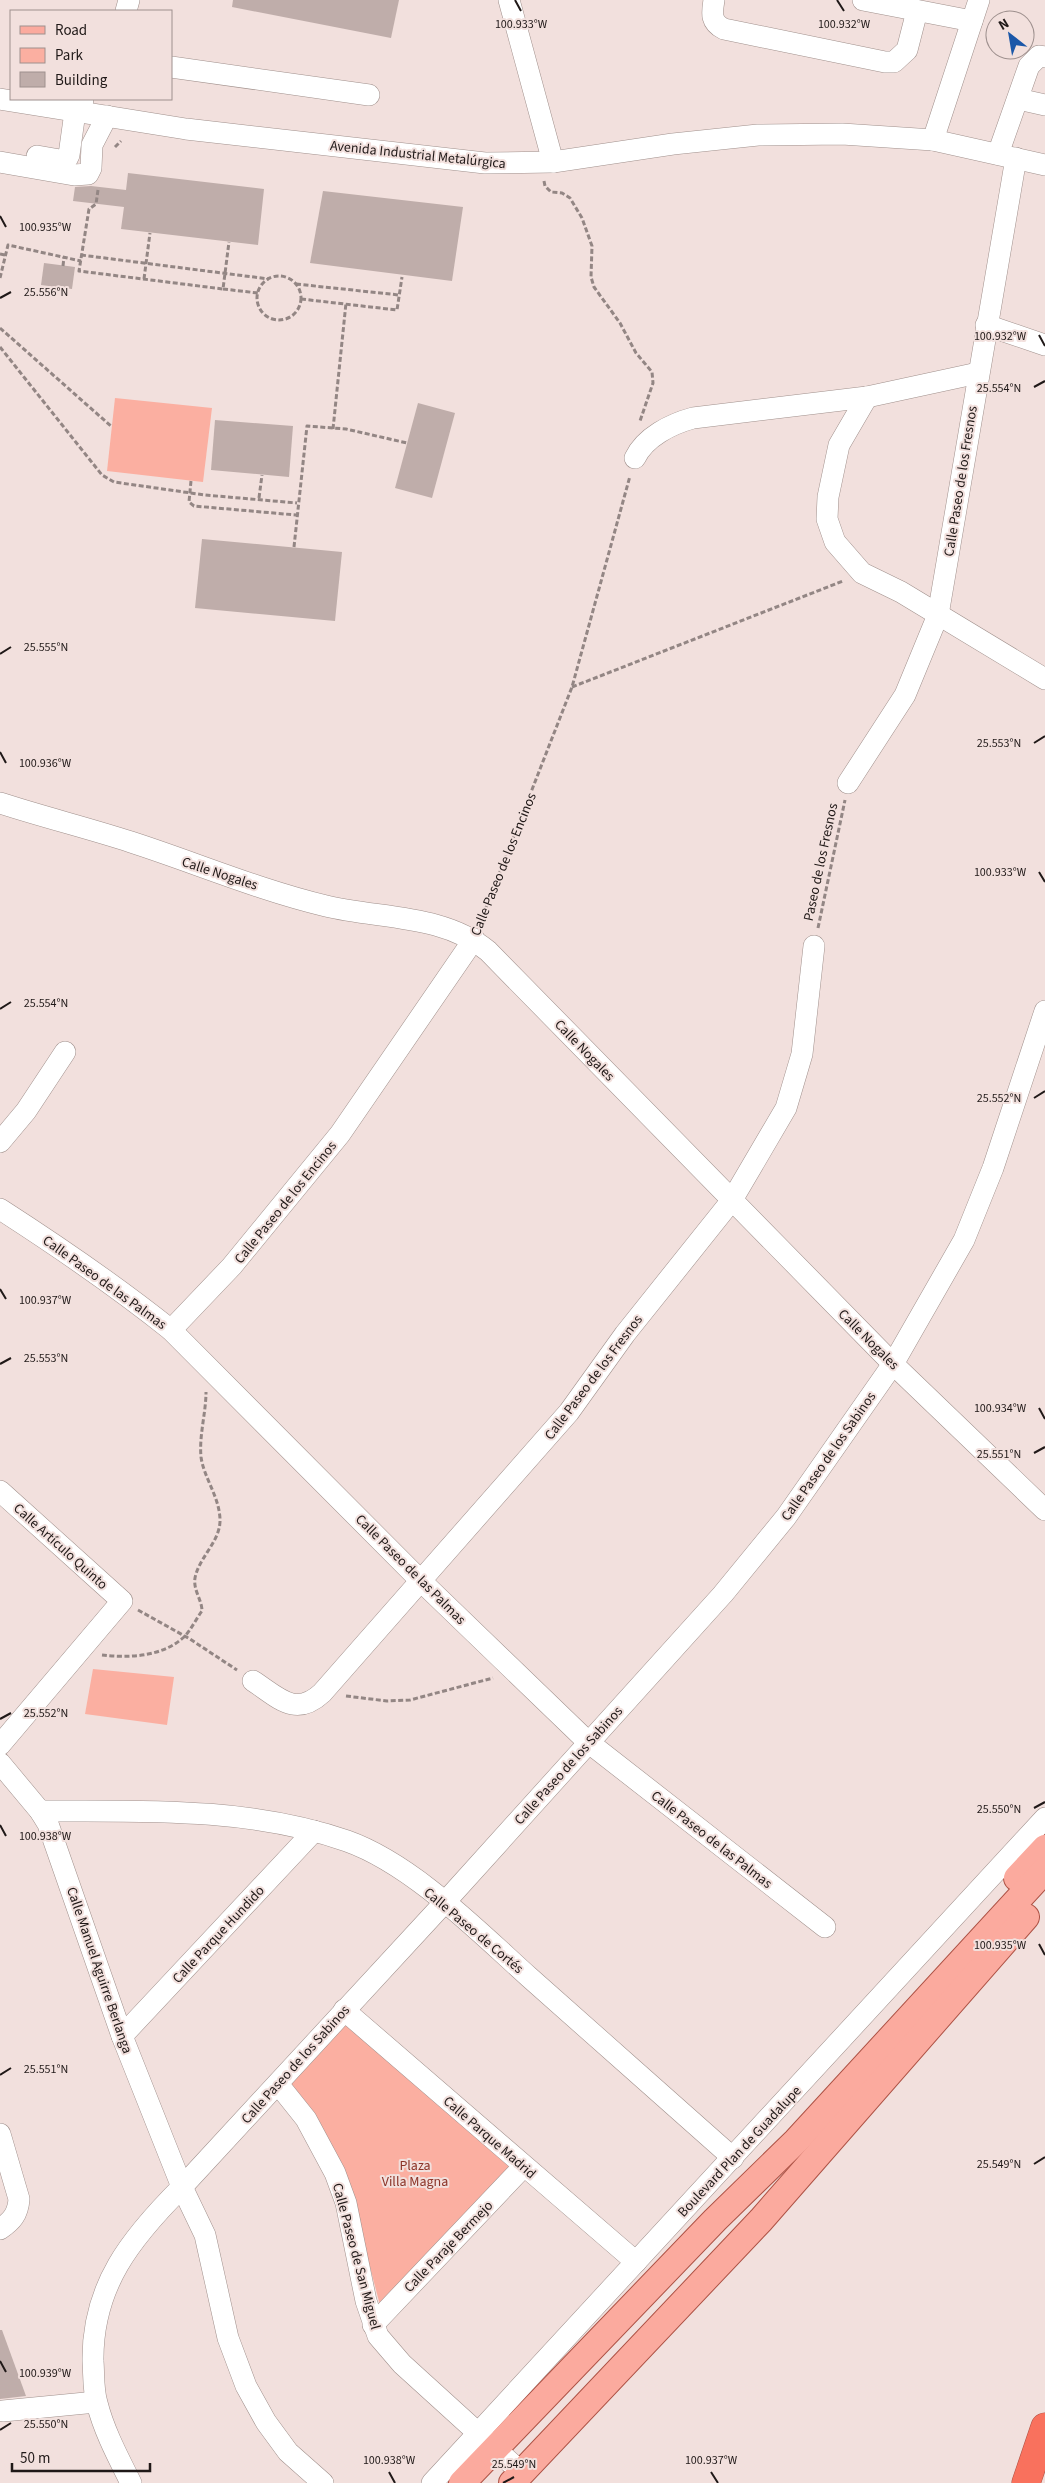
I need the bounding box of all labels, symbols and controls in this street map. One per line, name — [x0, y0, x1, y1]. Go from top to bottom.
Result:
legend — [10, 10, 172, 100]
north arrow — [985, 10, 1035, 60]
text: N — [995, 14, 1013, 36]
text: 100.933°W — [495, 16, 548, 33]
text: 100.932°W — [818, 16, 871, 33]
text: Road — [55, 20, 87, 41]
text: Park — [55, 45, 84, 66]
text: Building — [55, 70, 108, 91]
street label: Avenida Industrial Metalúrgica — [329, 136, 507, 174]
text: 100.935°W — [19, 219, 72, 236]
text: 25.556°N — [24, 284, 68, 301]
text: 100.932°W — [974, 328, 1027, 345]
text: 25.554°N — [977, 380, 1021, 397]
street label: Calle Paseo de los Fresnos — [939, 404, 983, 558]
text: 25.555°N — [24, 639, 68, 656]
text: 25.553°N — [977, 735, 1021, 752]
text: 100.936°W — [19, 755, 72, 772]
street label: Calle Paseo de los Encinos — [466, 790, 542, 939]
street label: Paseo de los Fresnos — [799, 801, 843, 923]
street label: Calle Nogales — [179, 852, 260, 896]
text: 100.933°W — [974, 864, 1027, 881]
text: 25.554°N — [24, 995, 68, 1012]
street label: Calle Nogales — [550, 1015, 619, 1086]
text: 25.552°N — [977, 1090, 1021, 1107]
street label: Calle Paseo de los Encinos — [230, 1137, 342, 1268]
street label: Calle Paseo de las Palmas — [38, 1231, 171, 1335]
text: 100.937°W — [19, 1292, 72, 1309]
street label: Calle Nogales — [833, 1305, 903, 1375]
street label: Calle Paseo de los Fresnos — [540, 1311, 648, 1444]
text: 25.553°N — [24, 1350, 68, 1367]
street label: Calle Paseo de los Sabinos — [777, 1388, 881, 1525]
text: 100.934°W — [974, 1400, 1027, 1417]
text: 25.551°N — [977, 1446, 1021, 1463]
street label: Calle Artículo Quinto — [9, 1499, 112, 1595]
street label: Calle Paseo de las Palmas — [351, 1510, 470, 1629]
street label: Calle Paseo de los Sabinos — [510, 1702, 628, 1829]
text: 25.552°N — [24, 1705, 68, 1722]
street label: Calle Paseo de las Palmas — [647, 1786, 776, 1894]
text: 25.550°N — [977, 1801, 1021, 1818]
text: 100.938°W — [19, 1828, 72, 1845]
street label: Calle Parque Hundido — [168, 1881, 269, 1988]
street label: Calle Paseo de Cortés — [419, 1883, 528, 1979]
street label: Calle Manuel Aguirre Berlanga — [61, 1884, 137, 2056]
text: 100.935°W — [974, 1937, 1027, 1954]
street label: Calle Paseo de los Sabinos — [237, 2001, 355, 2128]
text: 25.551°N — [24, 2061, 68, 2078]
street label: Boulevard Plan de Guadalupe — [673, 2081, 806, 2222]
street label: Calle Parque Madrid — [439, 2092, 540, 2184]
park label: Plaza Villa Magna — [382, 2156, 448, 2192]
text: 25.549°N — [977, 2156, 1021, 2173]
street label: Calle Paseo de San Miguel — [327, 2181, 385, 2332]
street label: Calle Paraje Bermejo — [400, 2196, 498, 2297]
text: 100.939°W — [19, 2365, 72, 2382]
text: 25.550°N — [24, 2416, 68, 2433]
scale bar — [12, 2440, 150, 2472]
text: 50 m — [20, 2448, 50, 2469]
text: 100.938°W — [363, 2452, 416, 2469]
text: 100.937°W — [685, 2452, 738, 2469]
text: 25.549°N — [492, 2456, 536, 2473]

